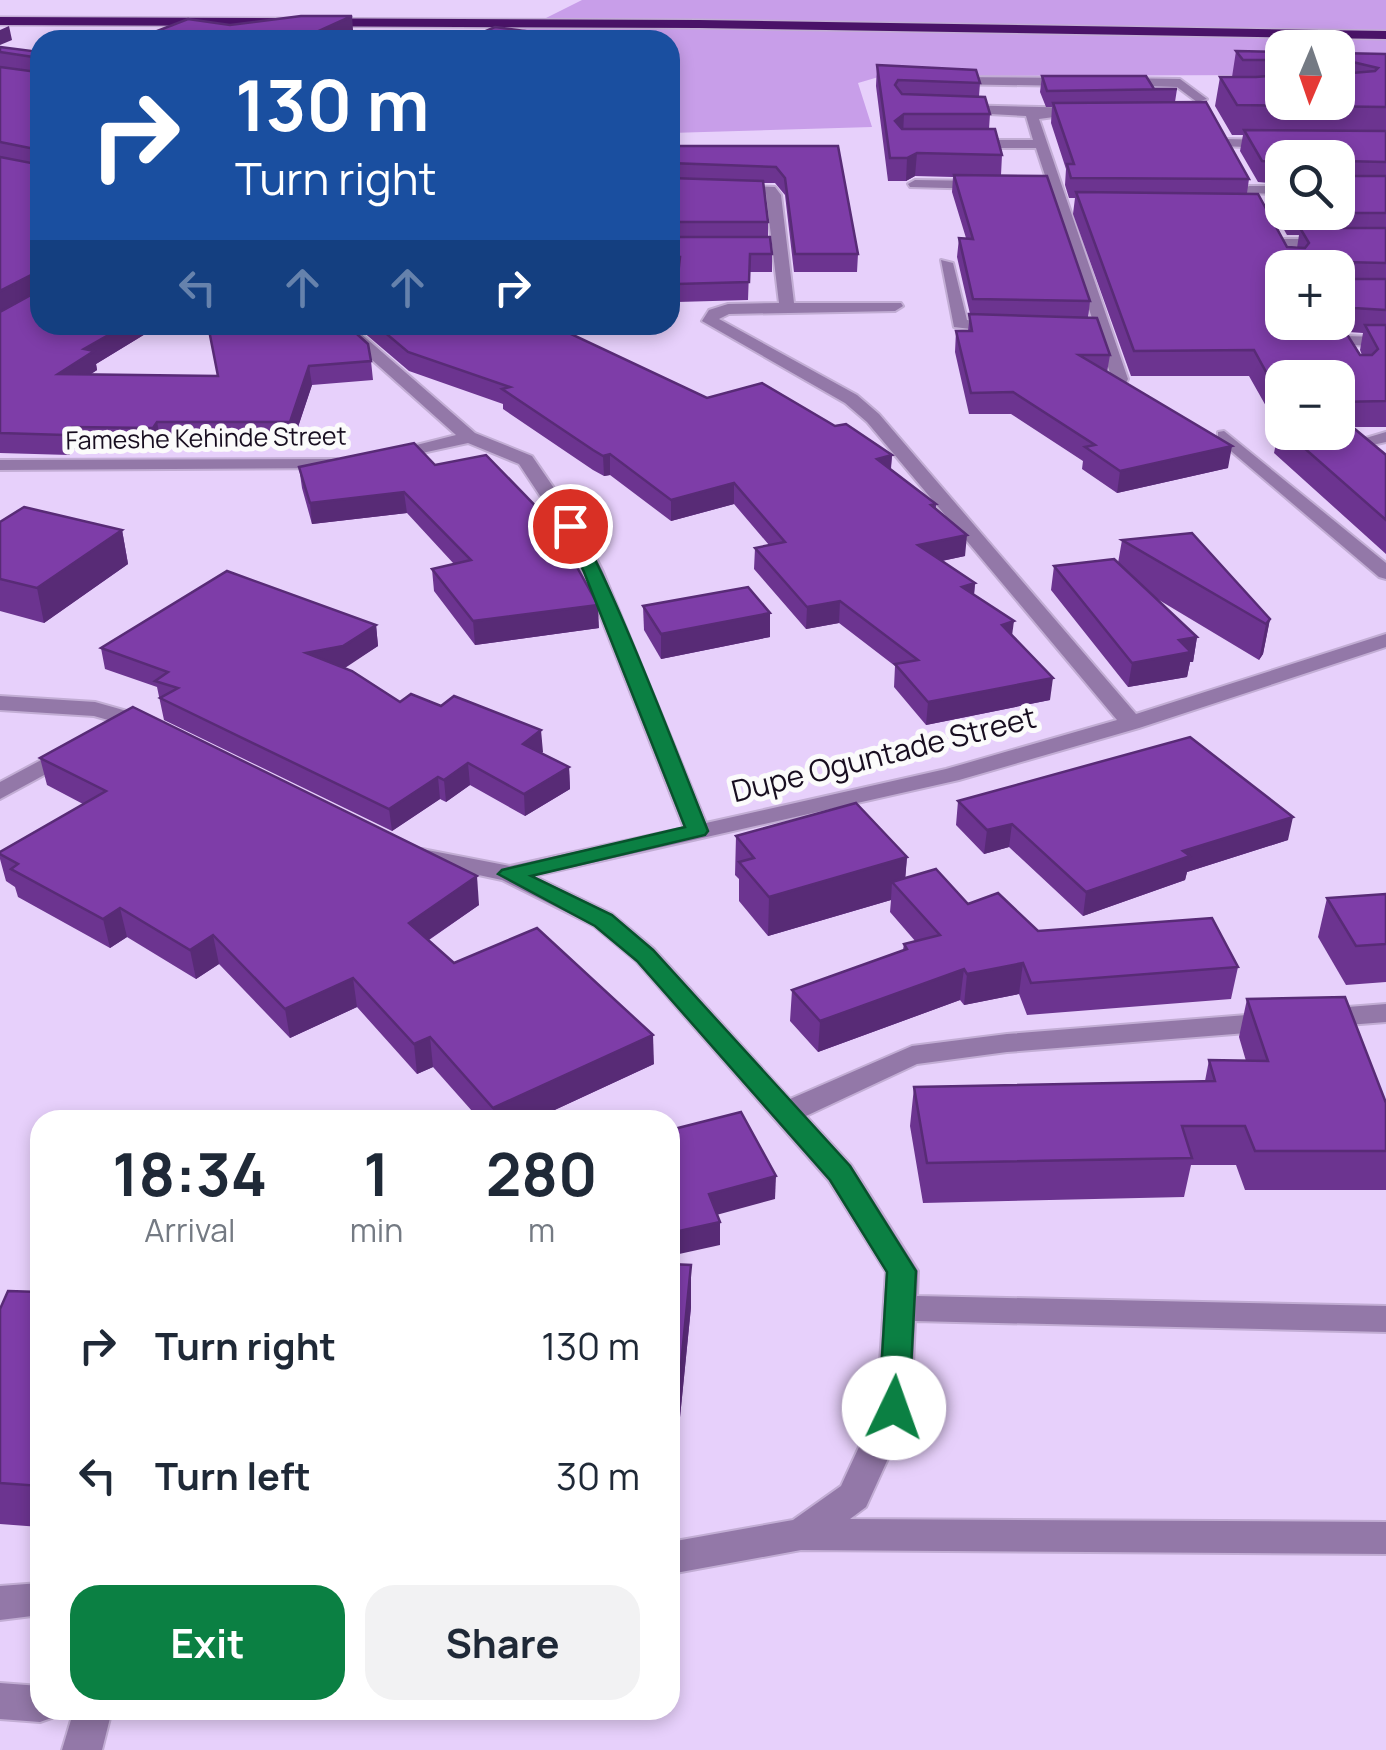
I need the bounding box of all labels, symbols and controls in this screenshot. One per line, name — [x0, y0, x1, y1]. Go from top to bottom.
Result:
north arrow — [1265, 30, 1355, 120]
map controls — [1265, 30, 1355, 450]
text: 130 m — [235, 56, 429, 152]
icon: right — [70, 70, 200, 200]
button: search — [1265, 140, 1355, 230]
text: Turn right — [235, 147, 436, 209]
button: + — [1265, 250, 1355, 340]
icon: left — [170, 260, 225, 315]
icon: ahead — [275, 260, 330, 315]
icon: ahead — [380, 260, 435, 315]
icon: right — [485, 260, 540, 315]
button: − — [1265, 360, 1355, 450]
street label: Fameshe Kehinde Street — [65, 418, 347, 457]
pin — [528, 484, 613, 569]
icon: arrive — [543, 499, 598, 554]
street label: Dupe Oguntade Street — [727, 696, 1040, 811]
text: 18:34 — [112, 1132, 267, 1214]
text: 1 — [363, 1132, 390, 1214]
text: 280 — [486, 1132, 598, 1214]
text: Arrival — [144, 1208, 236, 1252]
text: min — [350, 1208, 403, 1252]
text: m — [528, 1208, 555, 1252]
icon: right — [70, 1318, 125, 1373]
text: Turn right — [155, 1319, 336, 1371]
text: 130 m — [541, 1319, 640, 1371]
position arrow — [842, 1356, 946, 1460]
icon: left — [70, 1448, 125, 1503]
text: Turn left — [155, 1449, 311, 1501]
text: 30 m — [556, 1449, 640, 1501]
button: Exit — [70, 1585, 345, 1700]
button: Share — [365, 1585, 640, 1700]

